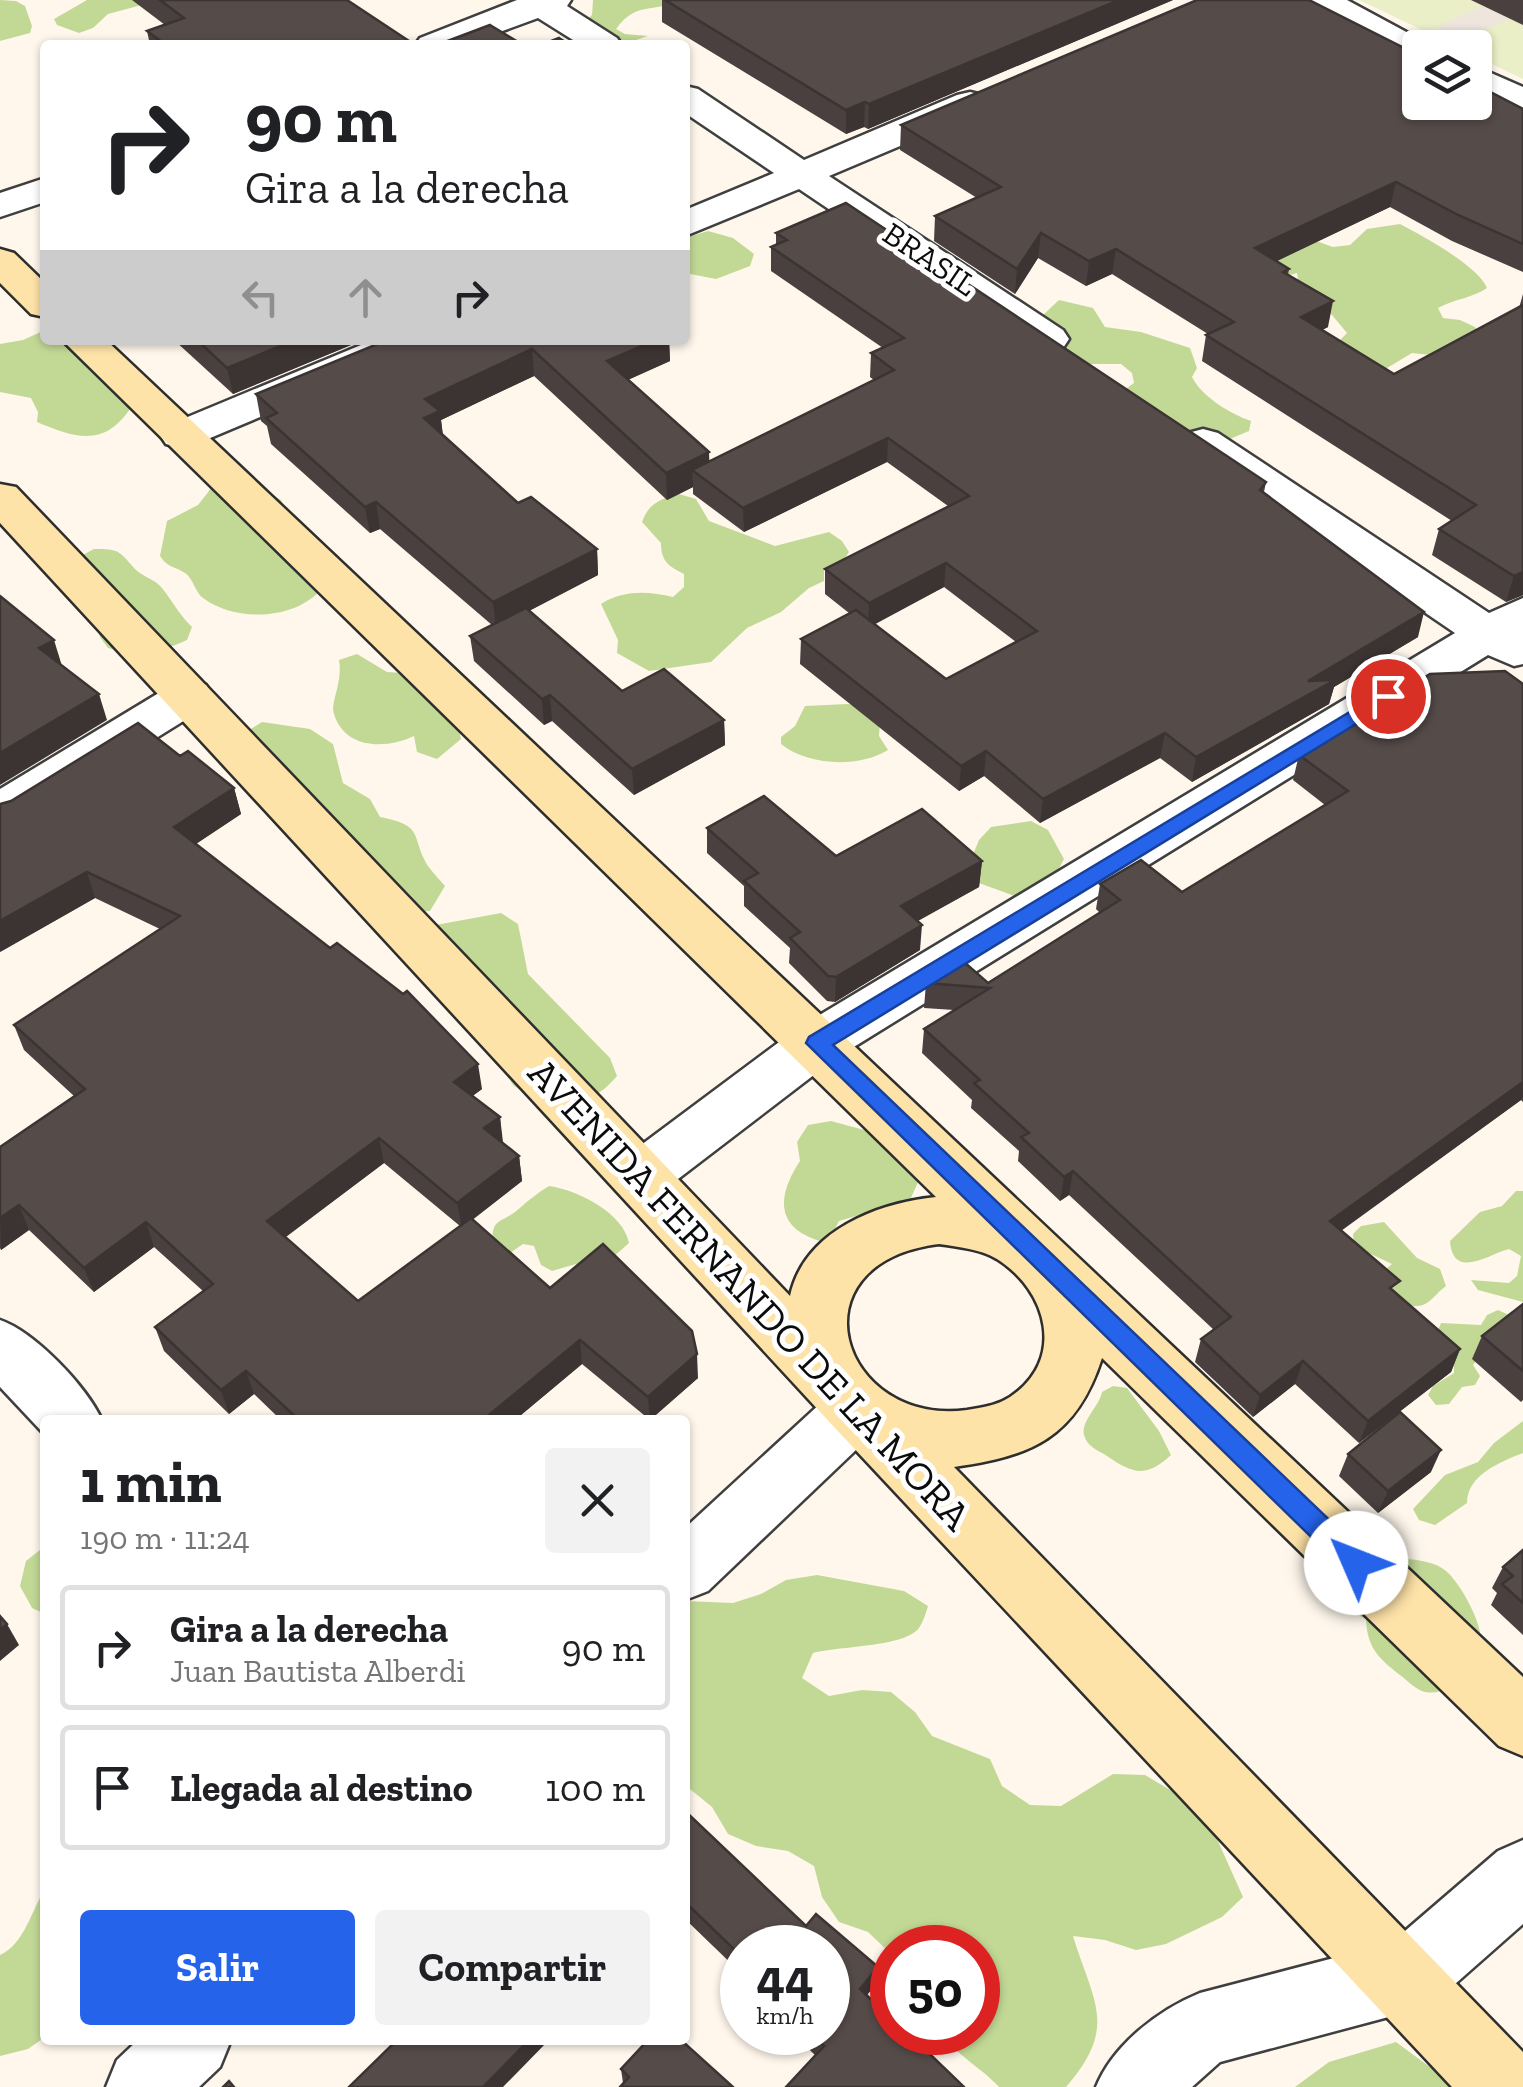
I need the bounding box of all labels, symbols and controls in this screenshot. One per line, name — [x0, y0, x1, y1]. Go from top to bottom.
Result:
map controls — [1402, 30, 1492, 120]
button: layers — [1402, 30, 1492, 120]
text: 90 m — [245, 76, 397, 160]
icon: right — [80, 80, 210, 210]
text: Gira a la derecha — [245, 161, 569, 215]
street label: BRASIL — [876, 214, 984, 304]
icon: left — [233, 270, 288, 325]
icon: ahead — [338, 270, 393, 325]
icon: right — [443, 270, 498, 325]
pin — [1346, 654, 1431, 739]
icon: arrive — [1361, 669, 1416, 724]
street label: AVENIDA FERNANDO DE LA MORA — [519, 1048, 982, 1540]
text: 1 min — [80, 1445, 222, 1517]
button: close — [545, 1448, 650, 1553]
position arrow — [1304, 1511, 1408, 1615]
text: 190 m · 11:24 — [80, 1519, 250, 1557]
text: Gira a la derecha — [170, 1606, 448, 1652]
icon: right — [85, 1620, 140, 1675]
text: 90 m — [562, 1625, 645, 1671]
text: Juan Bautista Alberdi — [170, 1652, 466, 1690]
icon: arrive — [85, 1760, 140, 1815]
text: Llegada al destino — [170, 1765, 473, 1811]
text: 100 m — [545, 1765, 645, 1811]
button: Salir — [80, 1910, 355, 2025]
button: Compartir — [375, 1910, 650, 2025]
speed limit sign: 50 — [870, 1925, 1000, 2055]
text: 44 — [757, 1948, 814, 2008]
text: km/h — [756, 2000, 814, 2030]

